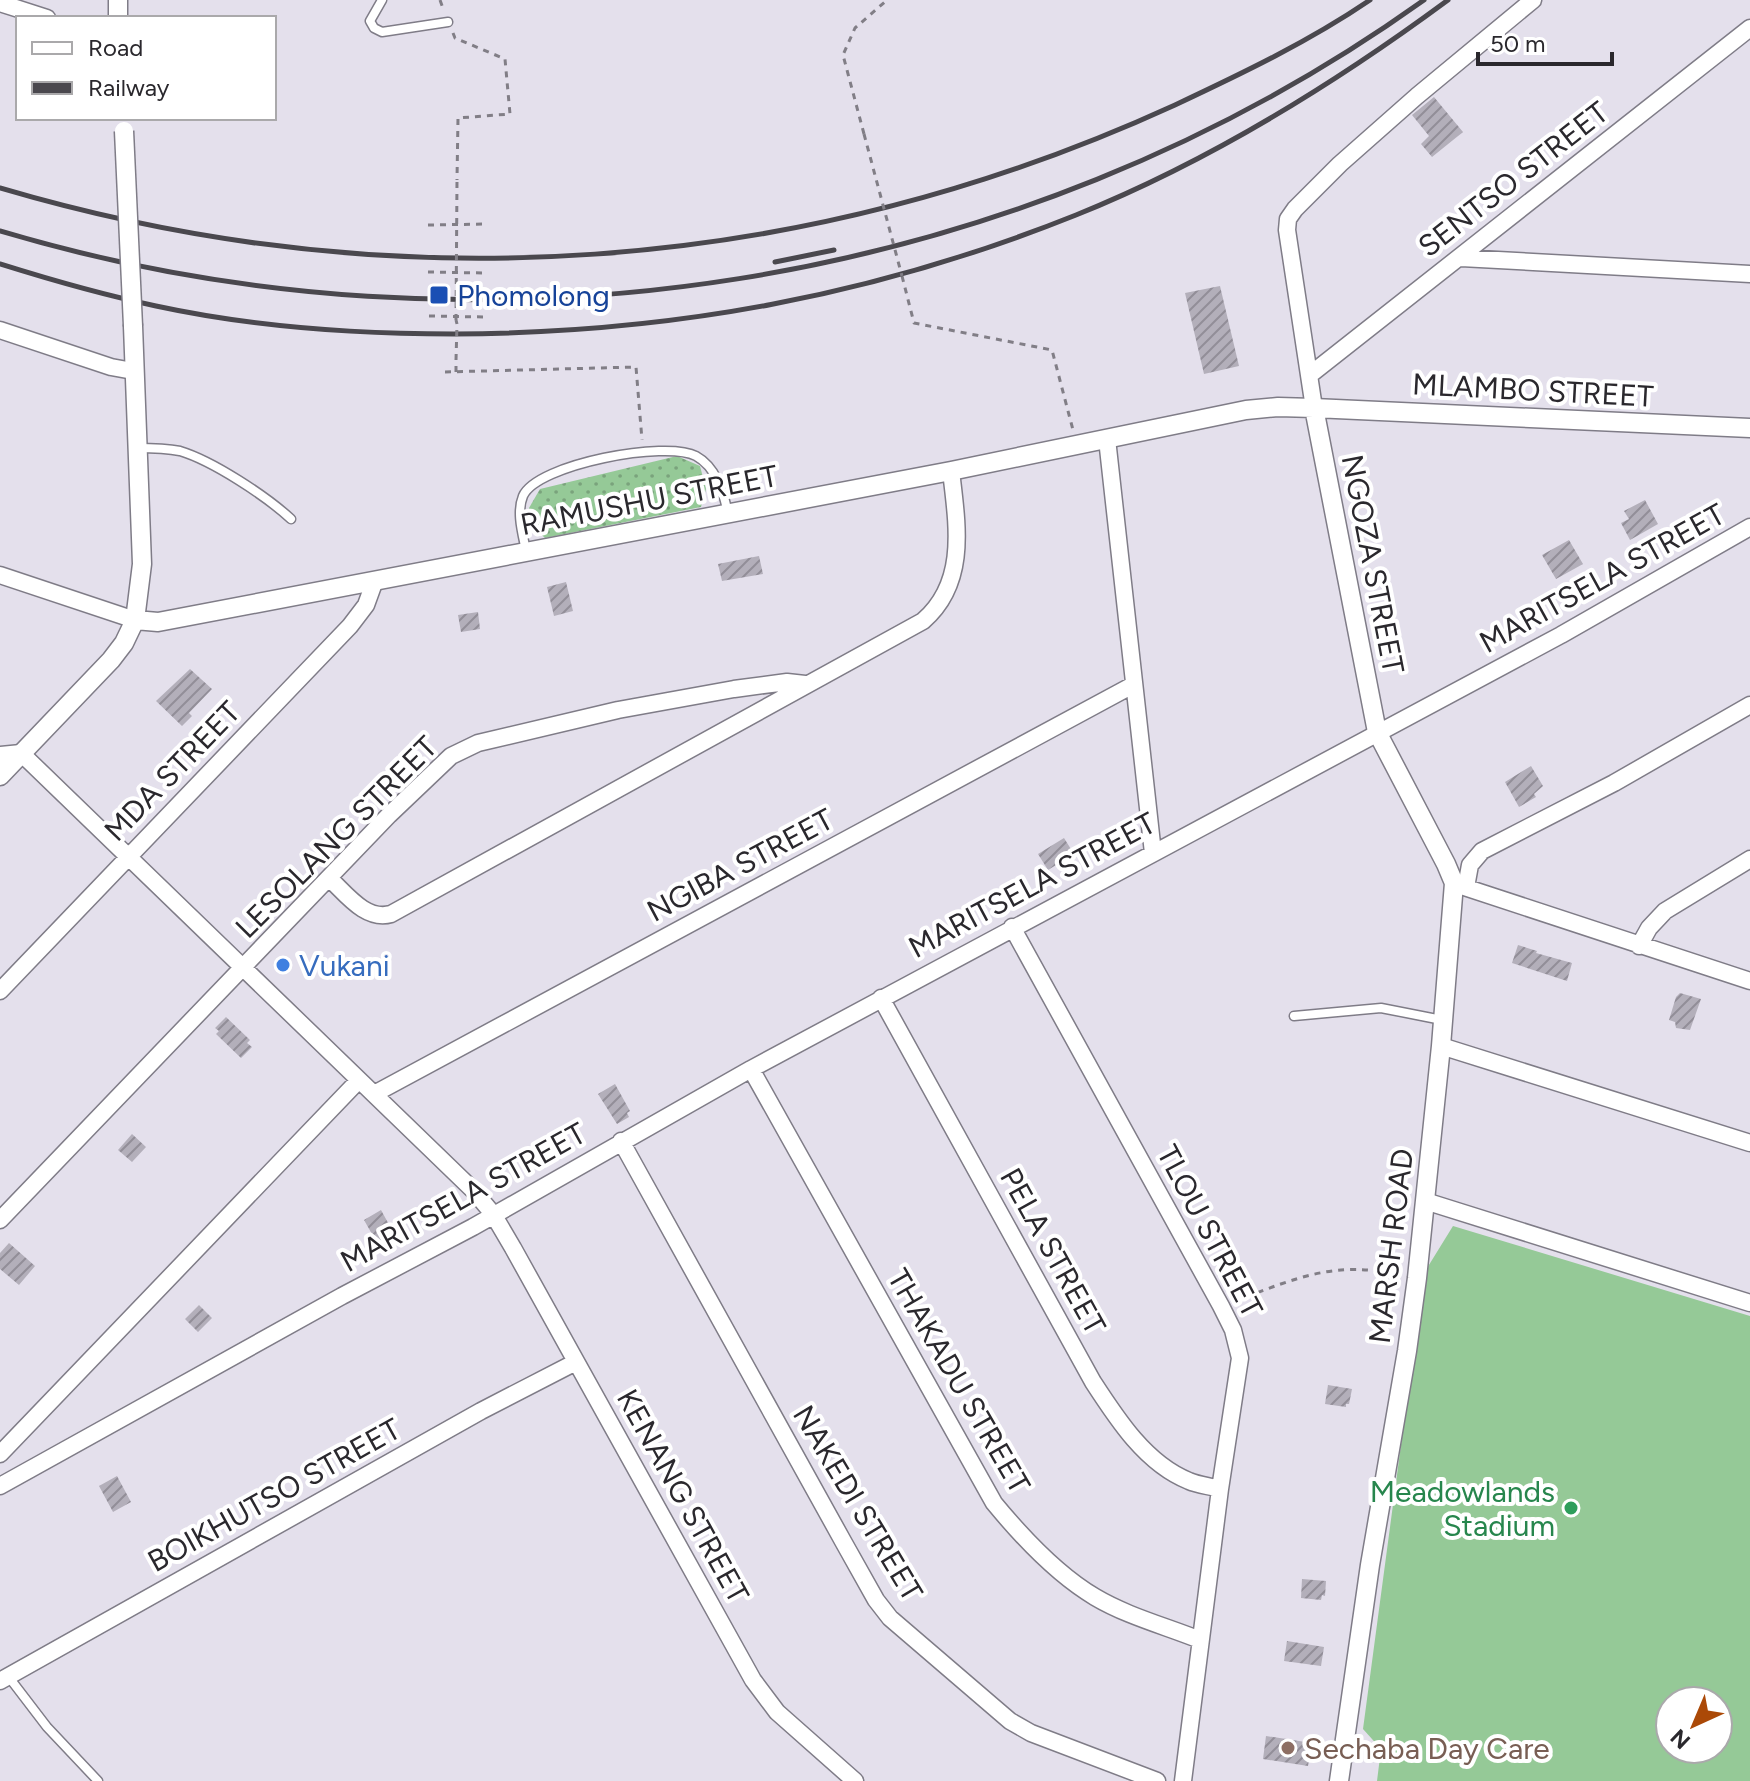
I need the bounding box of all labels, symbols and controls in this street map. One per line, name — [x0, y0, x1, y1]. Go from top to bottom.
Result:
legend — [16, 16, 276, 120]
scale bar — [1478, 16, 1612, 66]
text: 50 m — [1490, 29, 1546, 58]
text: Road — [88, 33, 143, 62]
text: Railway — [88, 73, 170, 102]
street label: SENTSO STREET — [1411, 93, 1616, 265]
place label: Phomolong — [457, 277, 610, 314]
marker: Phomolong — [428, 284, 450, 306]
street label: MLAMBO STREET — [1411, 365, 1655, 415]
street label: NGOZA STREET — [1334, 451, 1412, 677]
street label: RAMUSHU STREET — [517, 457, 781, 543]
street label: MARITSELA STREET — [1473, 495, 1731, 661]
street label: MDA STREET — [96, 693, 248, 848]
street label: LESOLANG STREET — [227, 728, 445, 946]
street label: NGIBA STREET — [641, 800, 840, 930]
street label: MARITSELA STREET — [902, 804, 1162, 966]
place label: Vukani — [299, 947, 390, 984]
marker: Vukani — [274, 956, 292, 974]
street label: MARITSELA STREET — [334, 1114, 592, 1280]
street label: TLOU STREET — [1149, 1139, 1271, 1324]
street label: MARSH ROAD — [1361, 1147, 1421, 1345]
street label: PELA STREET — [992, 1161, 1114, 1341]
street label: THAKADU STREET — [880, 1262, 1039, 1500]
street label: KENANG STREET — [609, 1383, 757, 1610]
street label: NAKEDI STREET — [785, 1398, 931, 1608]
street label: BOIKHUTSO STREET — [141, 1410, 407, 1580]
place label: Meadowlands Stadium — [1370, 1473, 1555, 1544]
marker: Meadowlands Stadium — [1562, 1499, 1580, 1517]
north arrow — [1654, 1685, 1734, 1765]
text: N — [1665, 1723, 1696, 1755]
place label: Sechaba Day Care — [1304, 1730, 1550, 1767]
marker: Sechaba Day Care — [1279, 1739, 1297, 1757]

